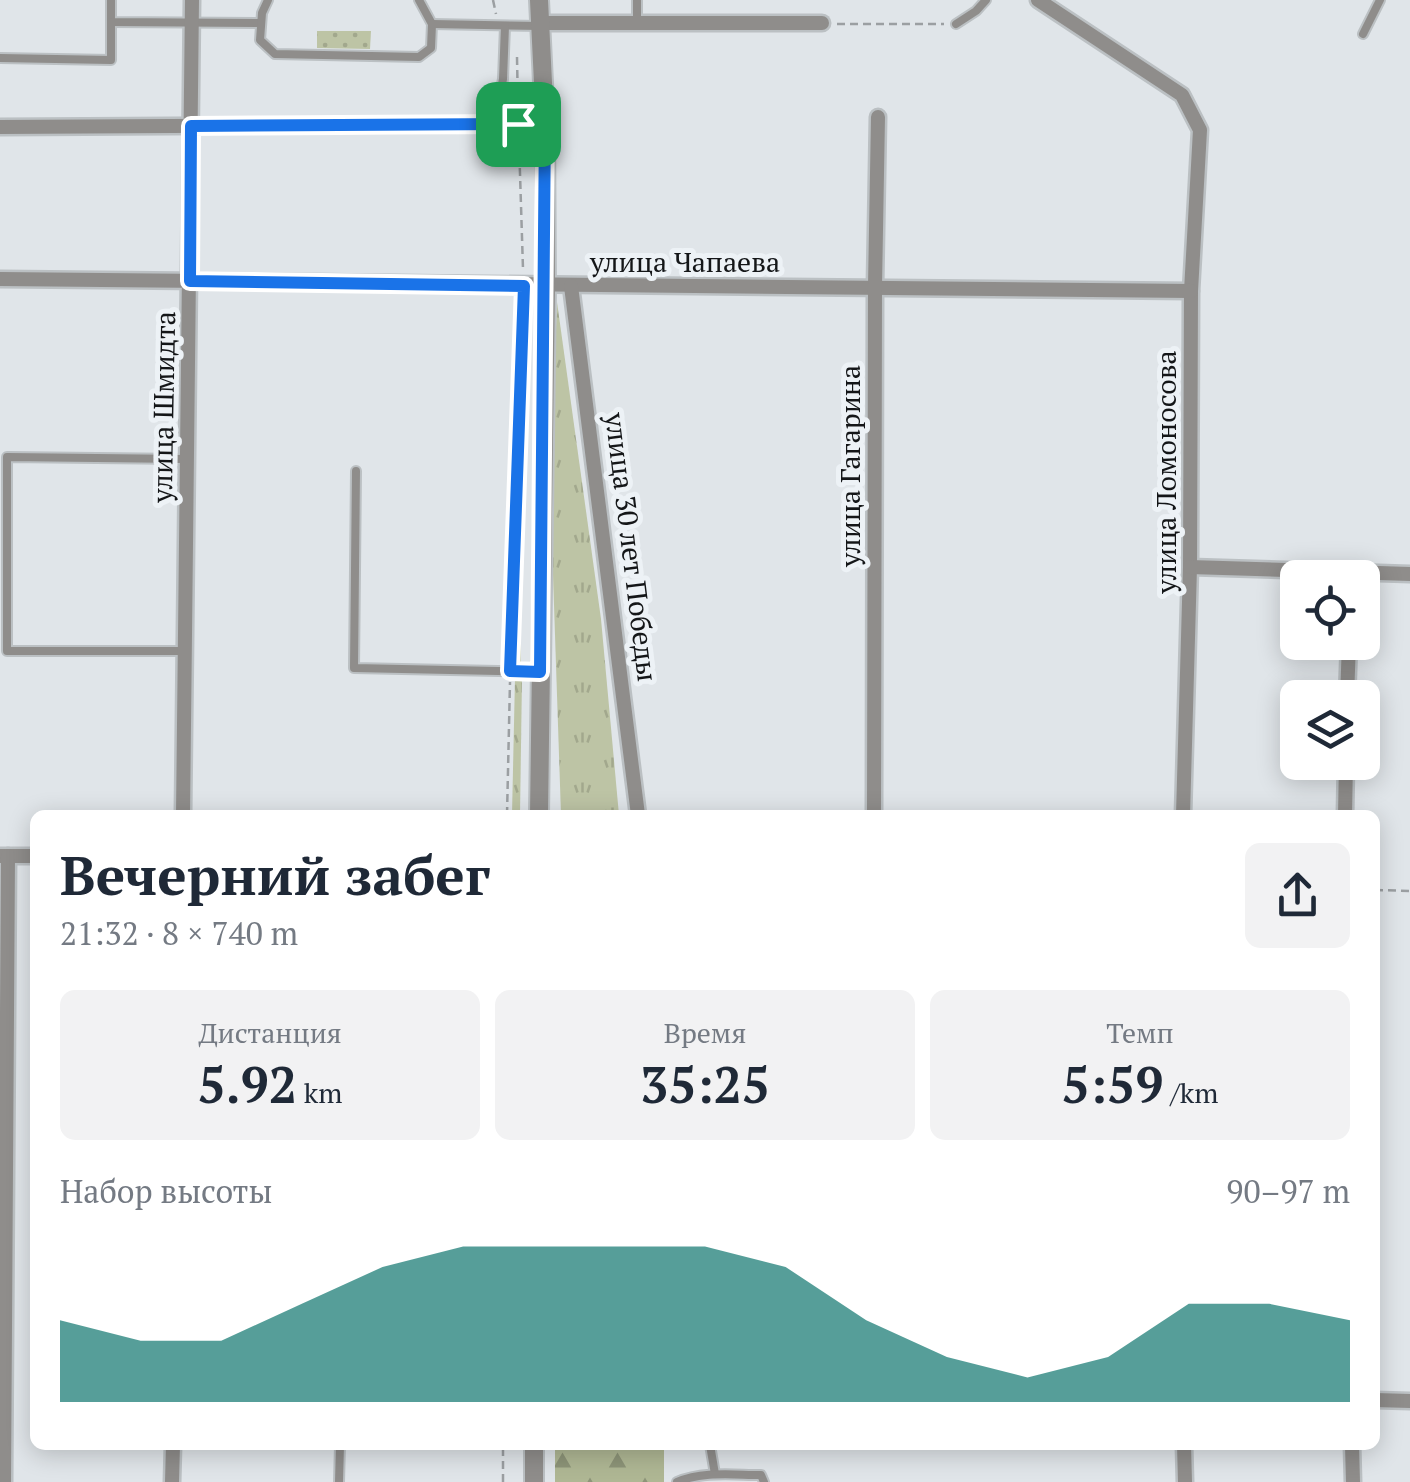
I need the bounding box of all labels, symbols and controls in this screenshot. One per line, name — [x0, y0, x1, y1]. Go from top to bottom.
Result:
pin — [476, 82, 561, 167]
icon: arrive — [491, 97, 546, 152]
street label: улица Чапаева — [589, 243, 780, 280]
street label: улица Шмидта — [143, 311, 183, 504]
street label: улица Ломоносова — [1147, 350, 1184, 595]
street label: улица Гагарина — [831, 365, 868, 568]
street label: улица 30 лет Победы — [597, 409, 667, 684]
map controls — [1280, 560, 1380, 780]
button: locate — [1280, 560, 1380, 660]
button: layers — [1280, 680, 1380, 780]
text: Вечерний забег — [60, 838, 490, 911]
button: share — [1245, 843, 1350, 948]
text: 21:32 · 8 × 740 m — [60, 912, 298, 954]
text: Дистанция — [198, 1014, 342, 1051]
text: Время — [664, 1014, 746, 1051]
text: Темп — [1106, 1014, 1174, 1051]
text: 5.92 — [198, 1051, 297, 1117]
text: 35:25 — [640, 1051, 770, 1117]
text: 5:59 — [1062, 1051, 1163, 1117]
text: km — [297, 1074, 342, 1111]
text: /km — [1163, 1074, 1218, 1111]
text: Набор высоты — [60, 1170, 272, 1212]
text: 90–97 m — [1226, 1170, 1350, 1212]

